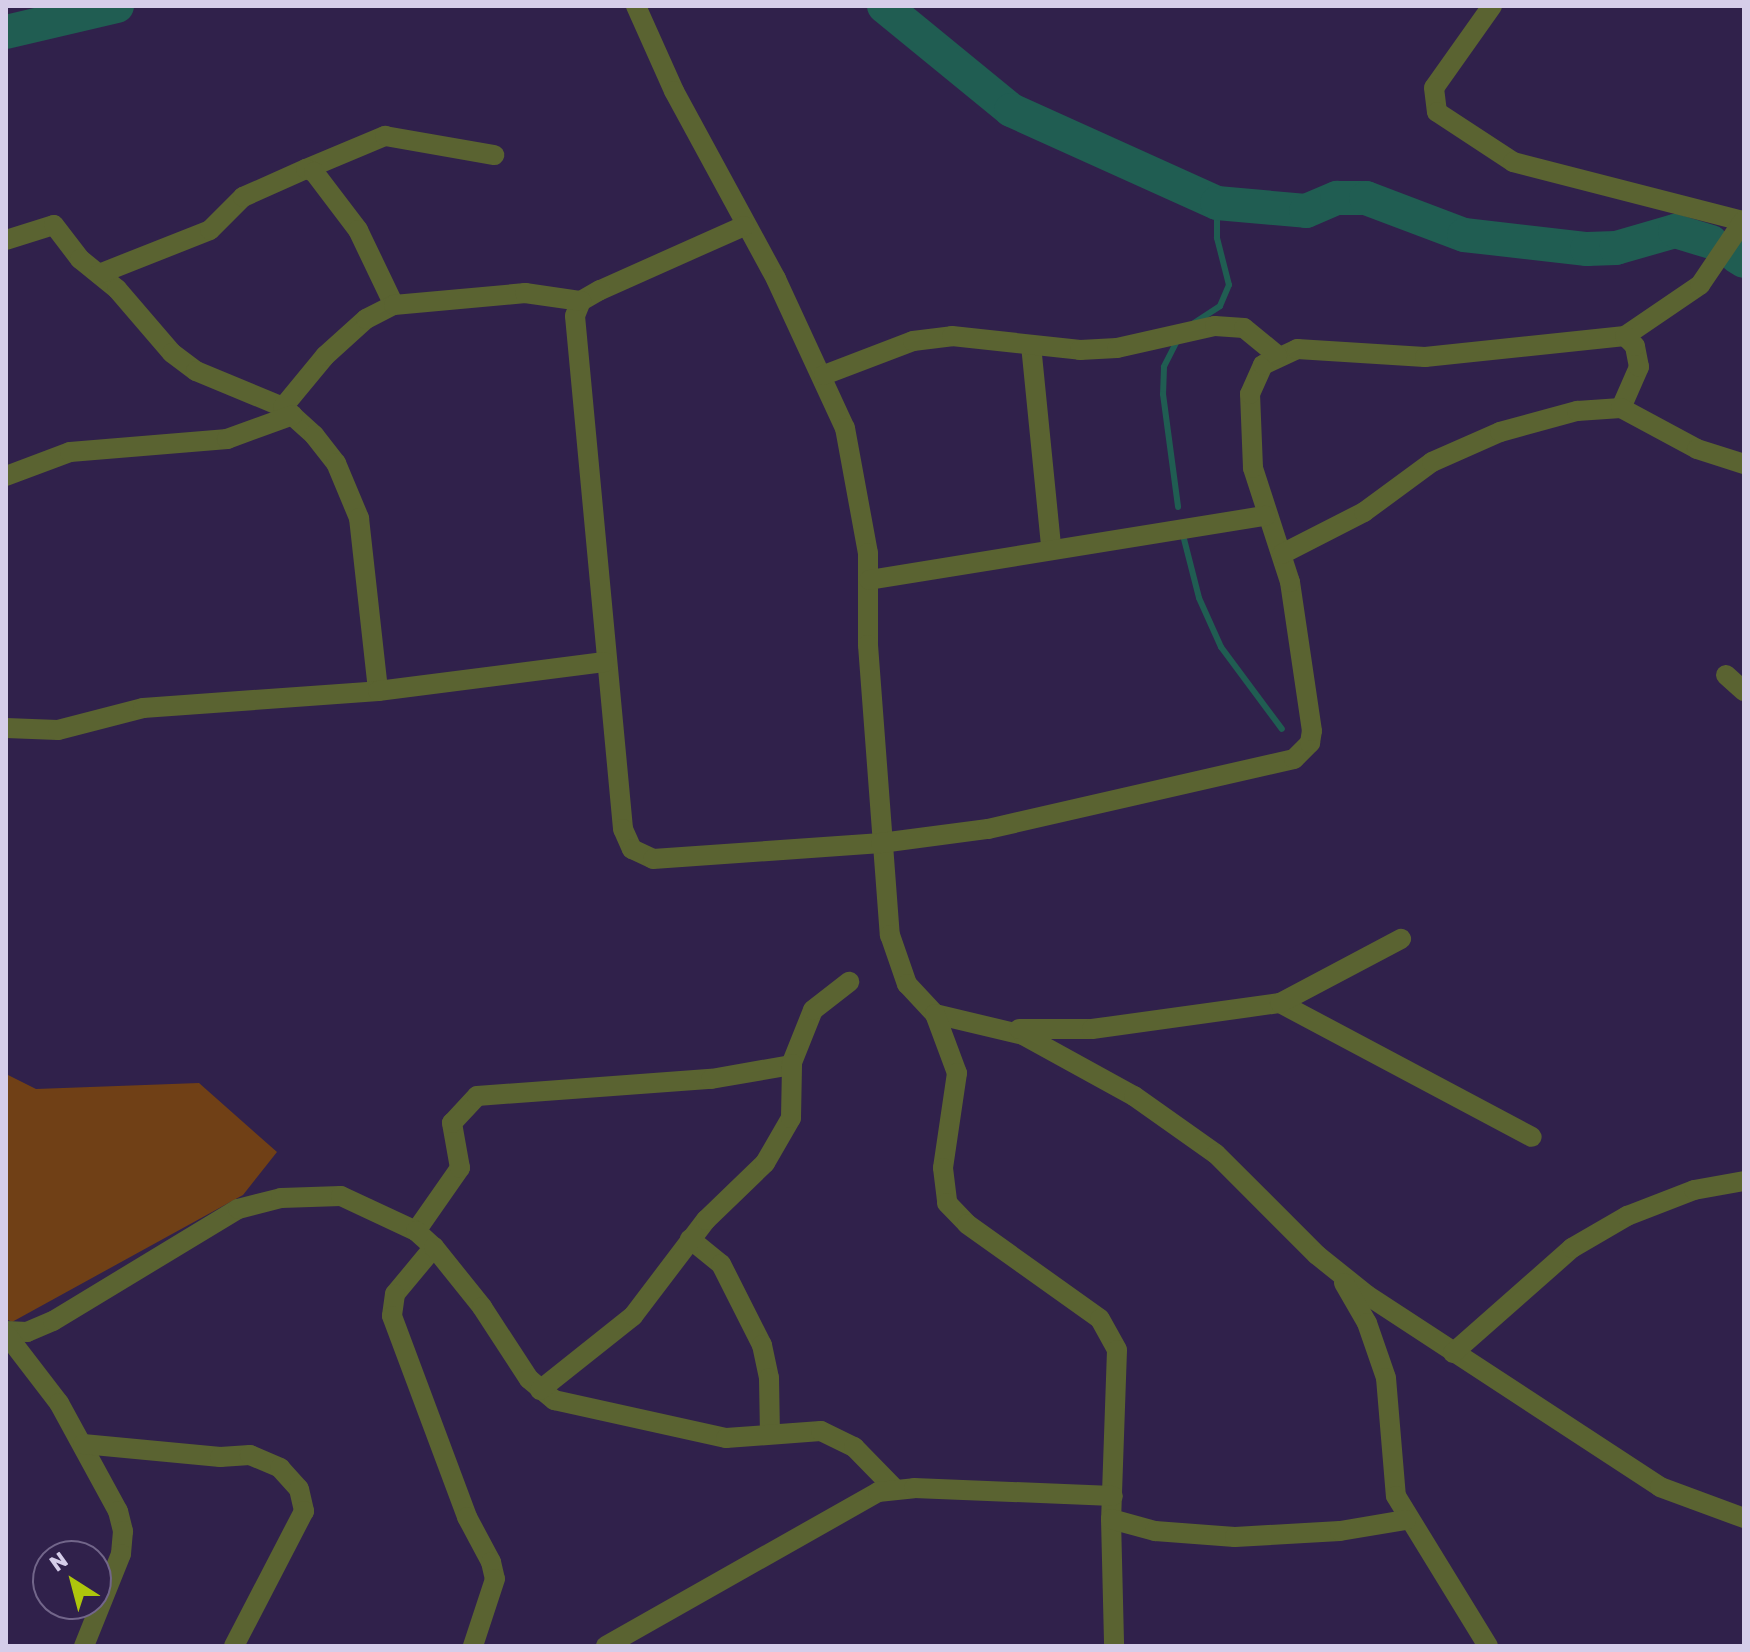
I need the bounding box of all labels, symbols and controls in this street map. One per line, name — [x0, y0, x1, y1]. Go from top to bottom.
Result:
north arrow — [32, 1540, 112, 1620]
text: N — [44, 1546, 73, 1577]

